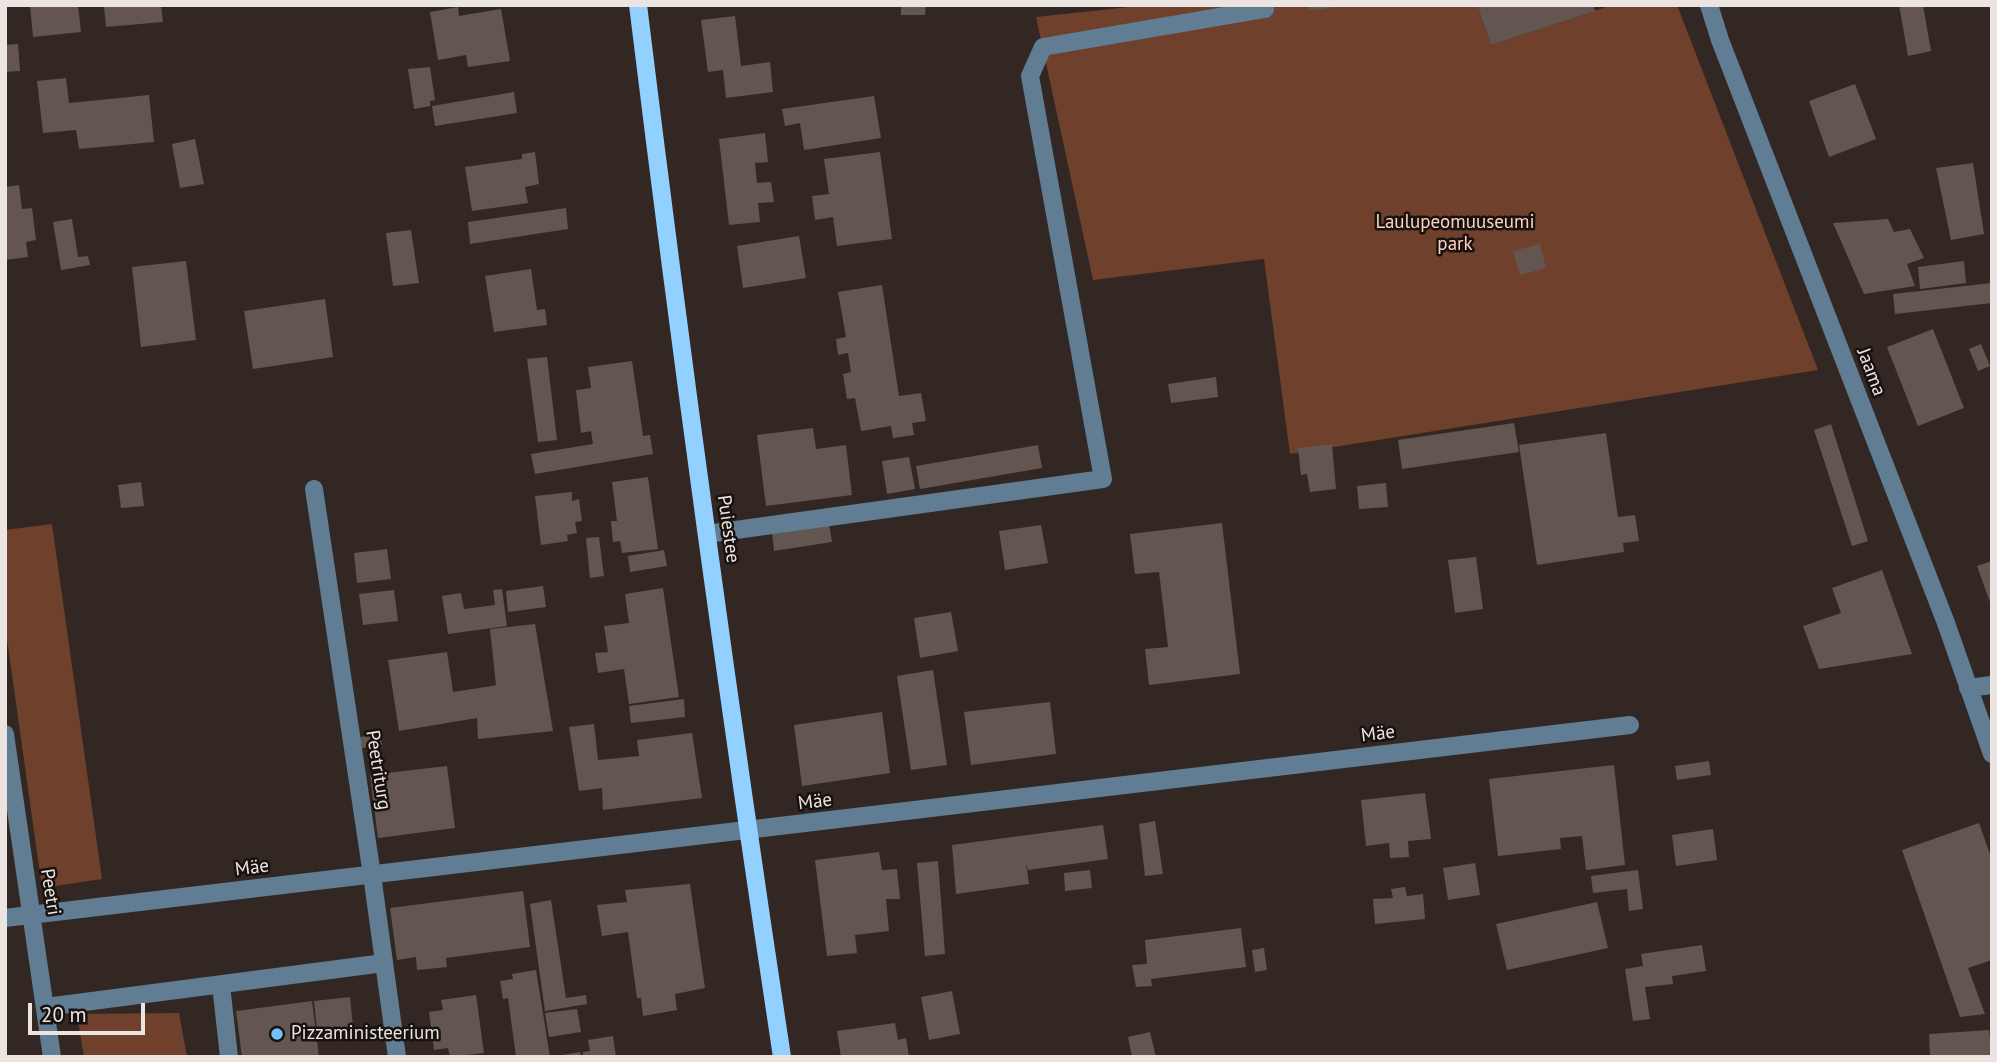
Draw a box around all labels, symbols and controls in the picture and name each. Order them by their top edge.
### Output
park label: Laulupeomuuseumi park [1375,212,1535,256]
street label: Jaama [1852,345,1890,399]
street label: Puiestee [712,494,744,564]
street label: Mäe [1360,721,1396,747]
street label: Peetriturg [360,729,396,811]
street label: Mäe [797,789,833,815]
street label: Mäe [234,855,270,881]
street label: Peetri [35,867,65,917]
scale bar [32,988,149,1032]
text: 20 m [41,1001,87,1028]
place label: Pizzaministeerium [291,1023,440,1045]
marker: Pizzaministeerium [269,1026,285,1042]

